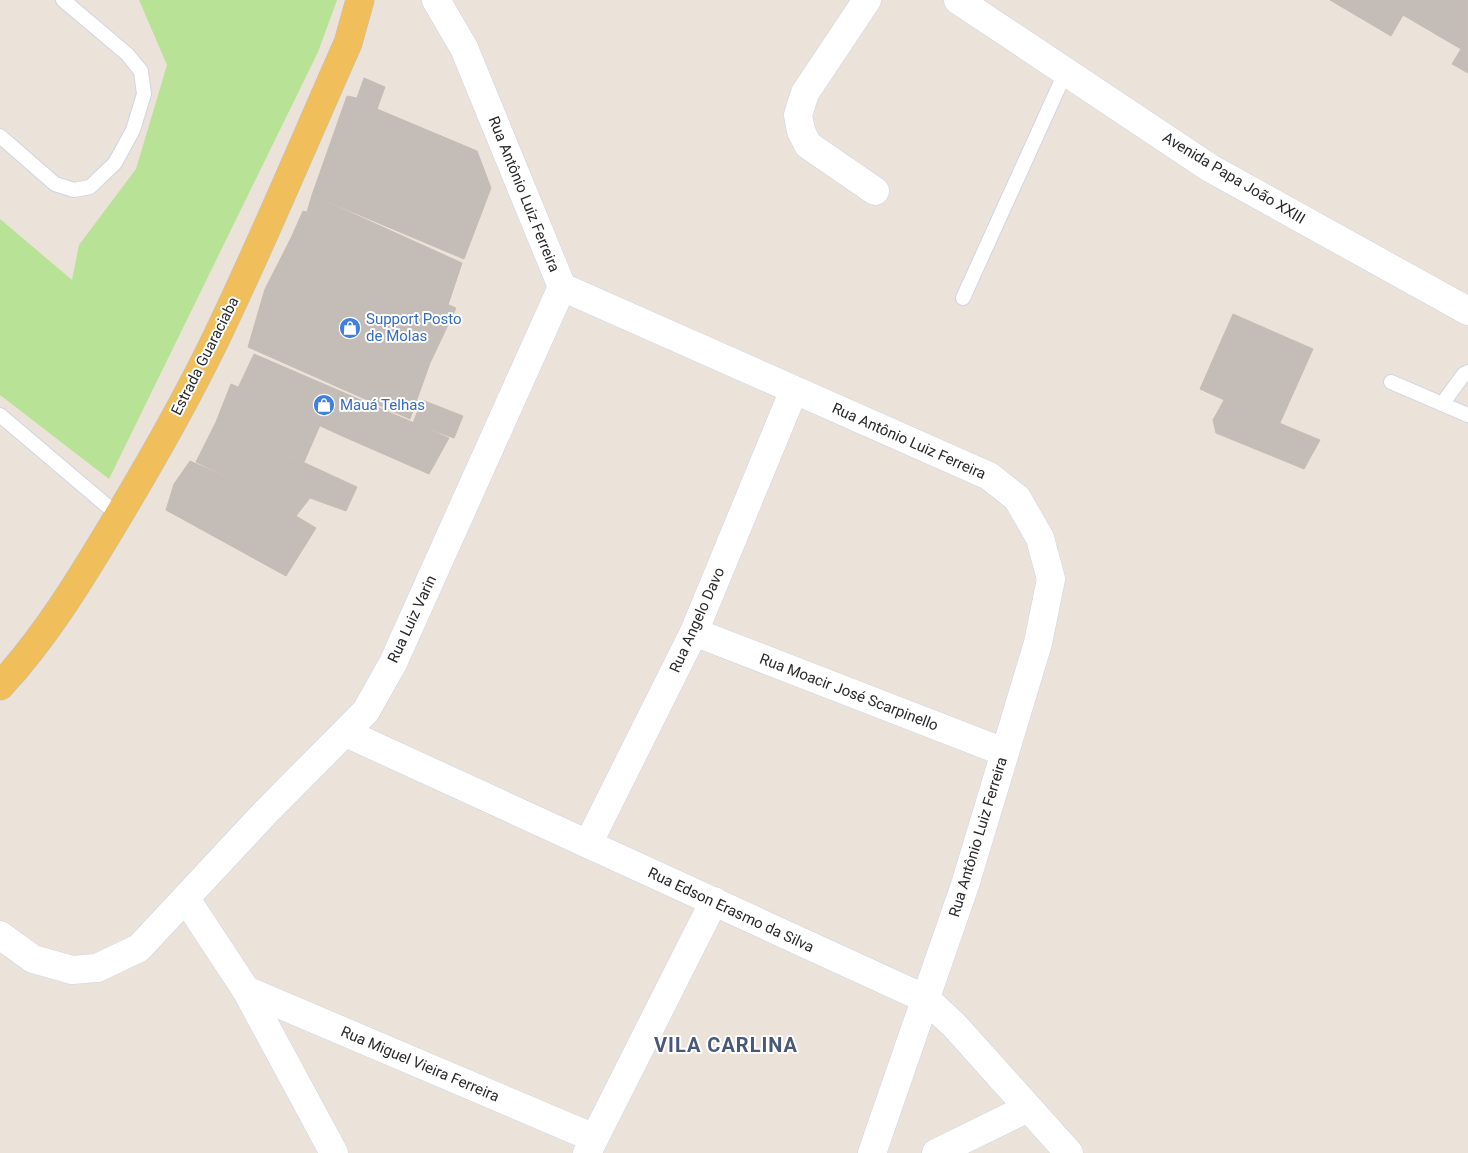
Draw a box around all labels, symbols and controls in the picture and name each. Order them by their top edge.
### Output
street label: Rua Antônio Luiz Ferreira [484,113,564,275]
street label: Avenida Papa João XXIII [1160,128,1308,228]
street label: Estrada Guaraciaba [167,294,243,418]
place label: Support Posto de Molas [366,310,462,345]
shop icon: Support Posto de Molas [338,316,362,340]
shop icon: Mauá Telhas [312,393,336,417]
place label: Mauá Telhas [340,396,425,414]
street label: Rua Antônio Luiz Ferreira [829,399,989,483]
street label: Rua Angelo Davo [666,565,728,675]
street label: Rua Luiz Varin [384,572,440,666]
street label: Rua Moacir José Scarpinello [757,650,941,734]
street label: Rua Antônio Luiz Ferreira [945,755,1011,919]
street label: Rua Edson Erasmo da Silva [645,864,817,956]
street label: Rua Miguel Vieira Ferreira [338,1022,502,1106]
district label: VILA CARLINA [654,1033,798,1057]

